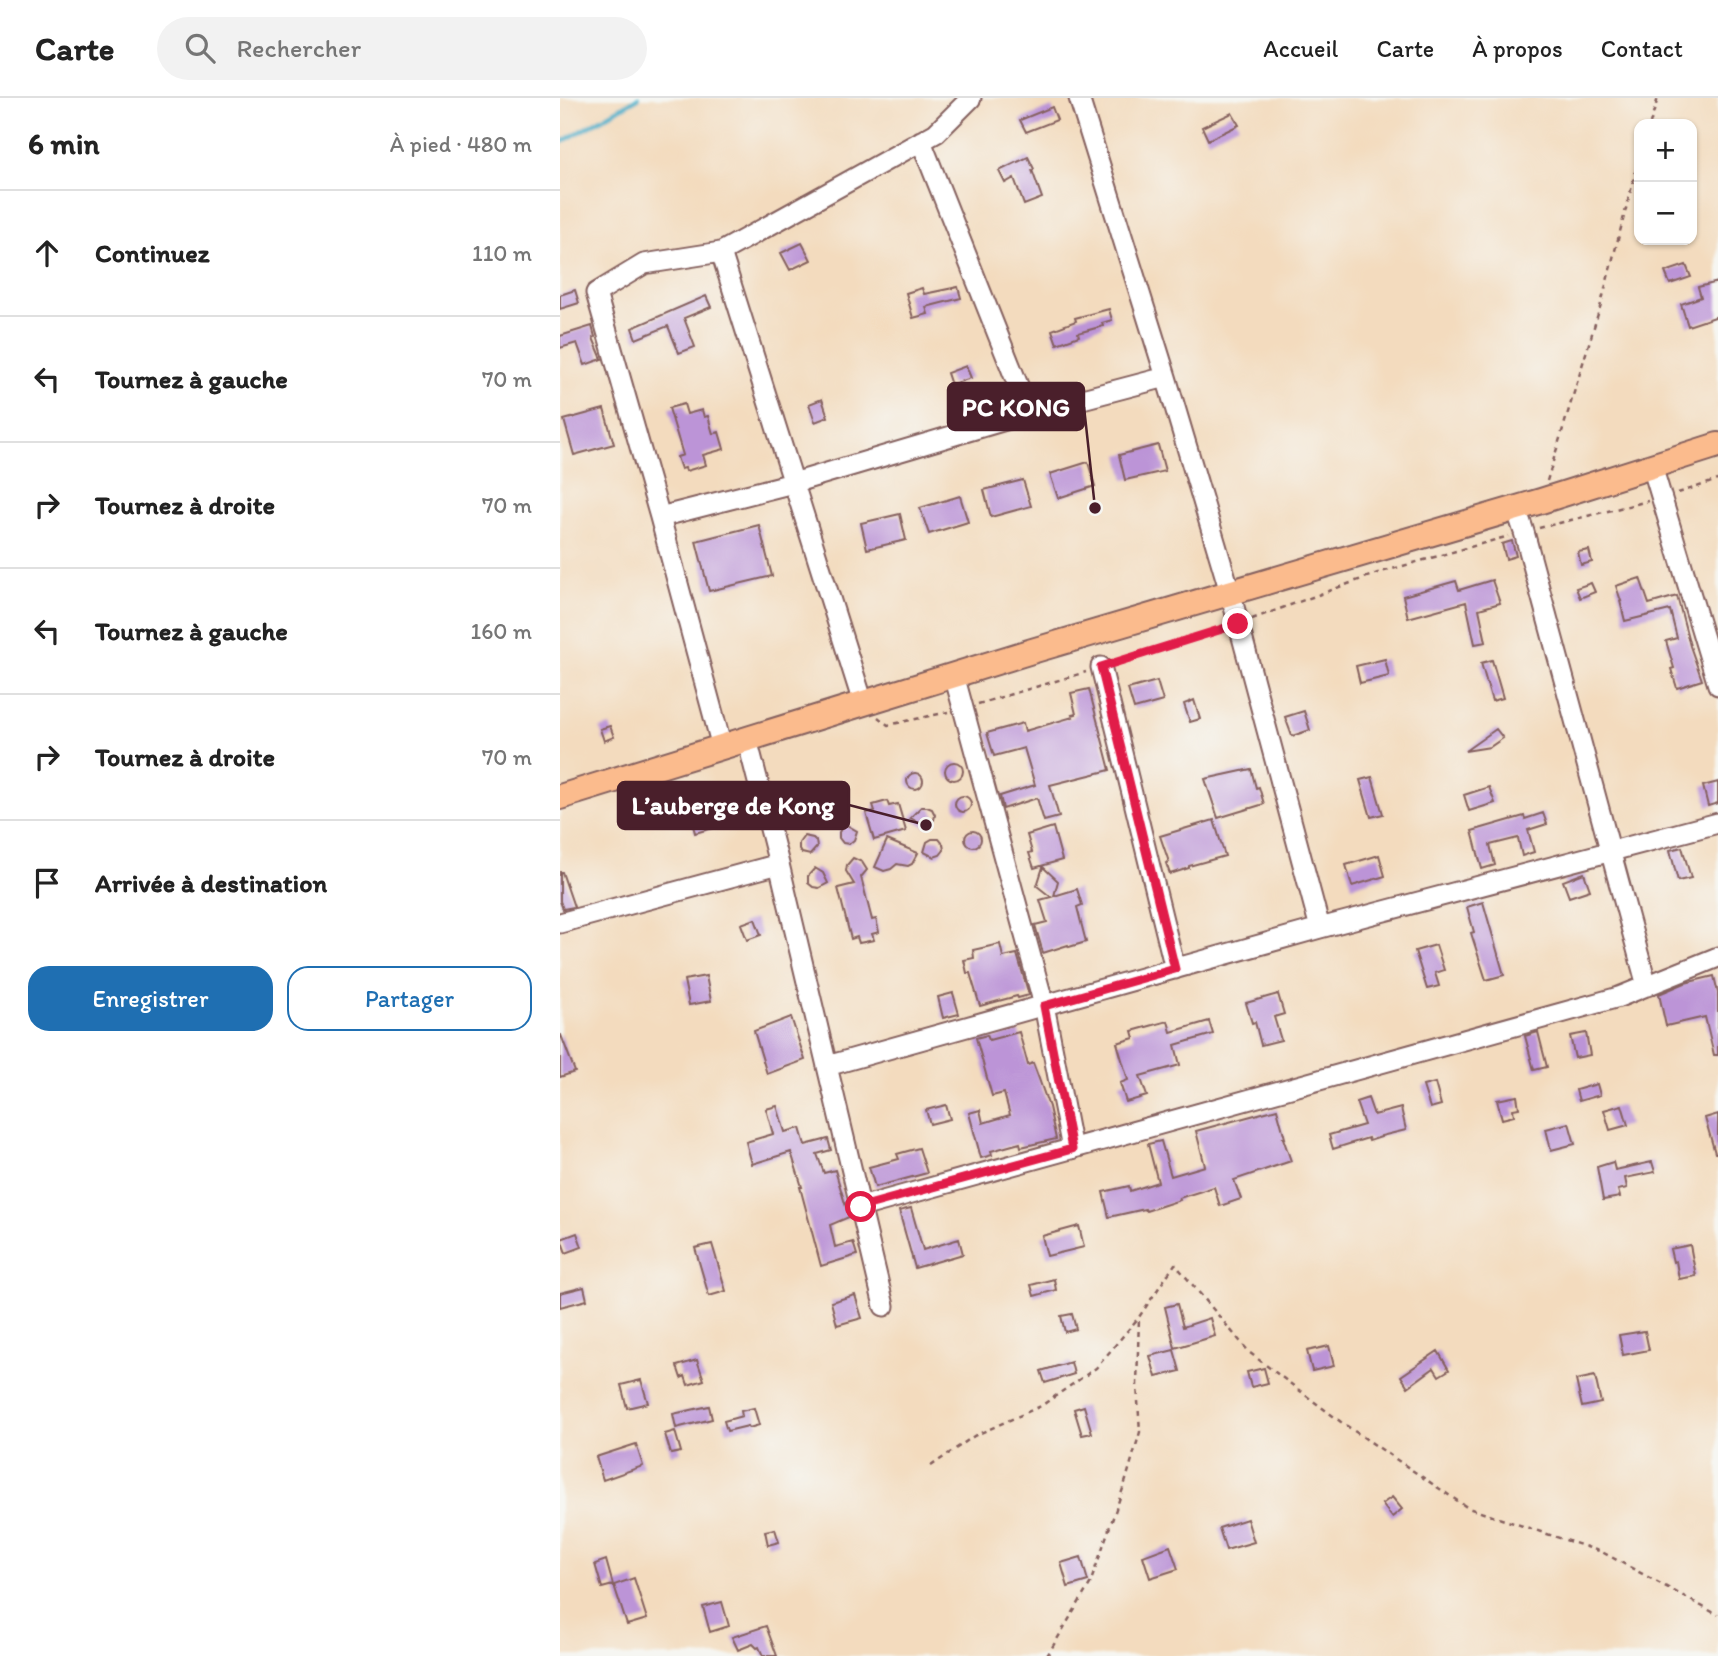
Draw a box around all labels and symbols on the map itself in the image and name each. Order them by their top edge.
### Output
callout: PC KONG [948,383,1084,430]
text: PC KONG [962,391,1070,423]
route end [1222,608,1253,639]
callout: L’auberge de Kong [618,782,849,829]
text: L’auberge de Kong [632,789,835,821]
route start [845,1191,876,1222]

